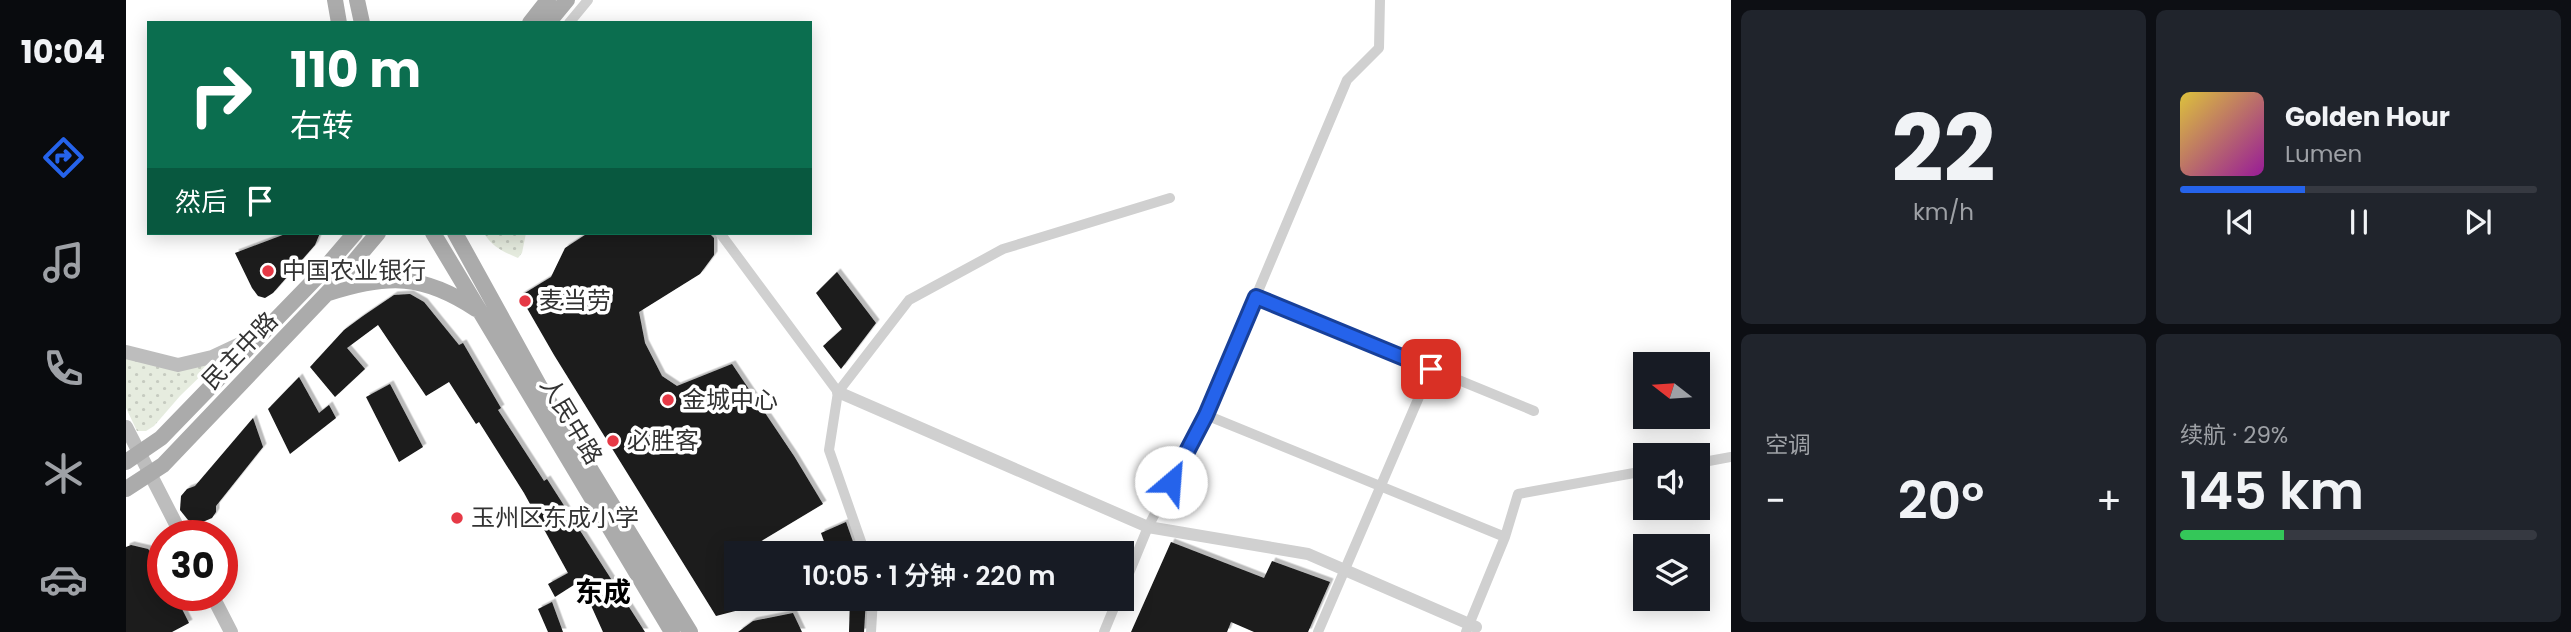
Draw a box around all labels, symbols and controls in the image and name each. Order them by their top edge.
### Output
text: 10:04 [21,29,105,74]
text: 110 m [290,36,421,104]
icon: right [175,49,266,140]
text: 22 [1892,85,1995,213]
text: Golden Hour [2285,99,2450,135]
text: 右转 [290,103,354,148]
icon: directions [39,133,88,182]
text: Lumen [2285,138,2362,170]
icon: arrive [241,182,279,220]
text: 然后 [175,184,227,220]
text: km/h [1913,196,1974,228]
icon: previous [2221,203,2259,241]
icon: pause [2340,203,2378,241]
icon: next [2459,203,2497,241]
icon: music [39,238,88,287]
place label: 中国农业银行 [282,254,426,287]
marker: 中国农业银行 [260,263,276,279]
place label: 麦当劳 [539,284,611,317]
marker: 麦当劳 [517,293,533,309]
street label: 民主中路 [194,305,285,397]
pin [1401,339,1461,399]
icon: phone [39,344,88,393]
icon: arrive [1412,350,1450,388]
north arrow [1633,352,1710,429]
map controls [1633,352,1710,611]
street label: 人民中路 [533,371,610,470]
place label: 金城中心 [682,383,778,416]
marker: 金城中心 [660,392,676,408]
text: 续航 · 29% [2180,419,2288,451]
place label: 必胜客 [627,424,699,457]
text: 空调 [1765,429,1811,461]
marker: 必胜客 [605,433,621,449]
button: sound [1633,443,1710,520]
position arrow [1134,445,1208,519]
icon: climate [39,449,88,498]
text: 145 km [2180,454,2364,527]
text: 20° [1898,464,1984,537]
text: − [1765,474,1786,527]
text: + [2096,474,2122,527]
place label: 玉州区东成小学 [471,501,639,534]
marker: 玉州区东成小学 [449,510,465,526]
speed limit sign: 30 [147,520,238,611]
button: layers [1633,534,1710,611]
icon: car [39,555,88,604]
text: 10:05 · 1 分钟 · 220 m [802,558,1056,594]
district label: 东成 [575,573,631,612]

